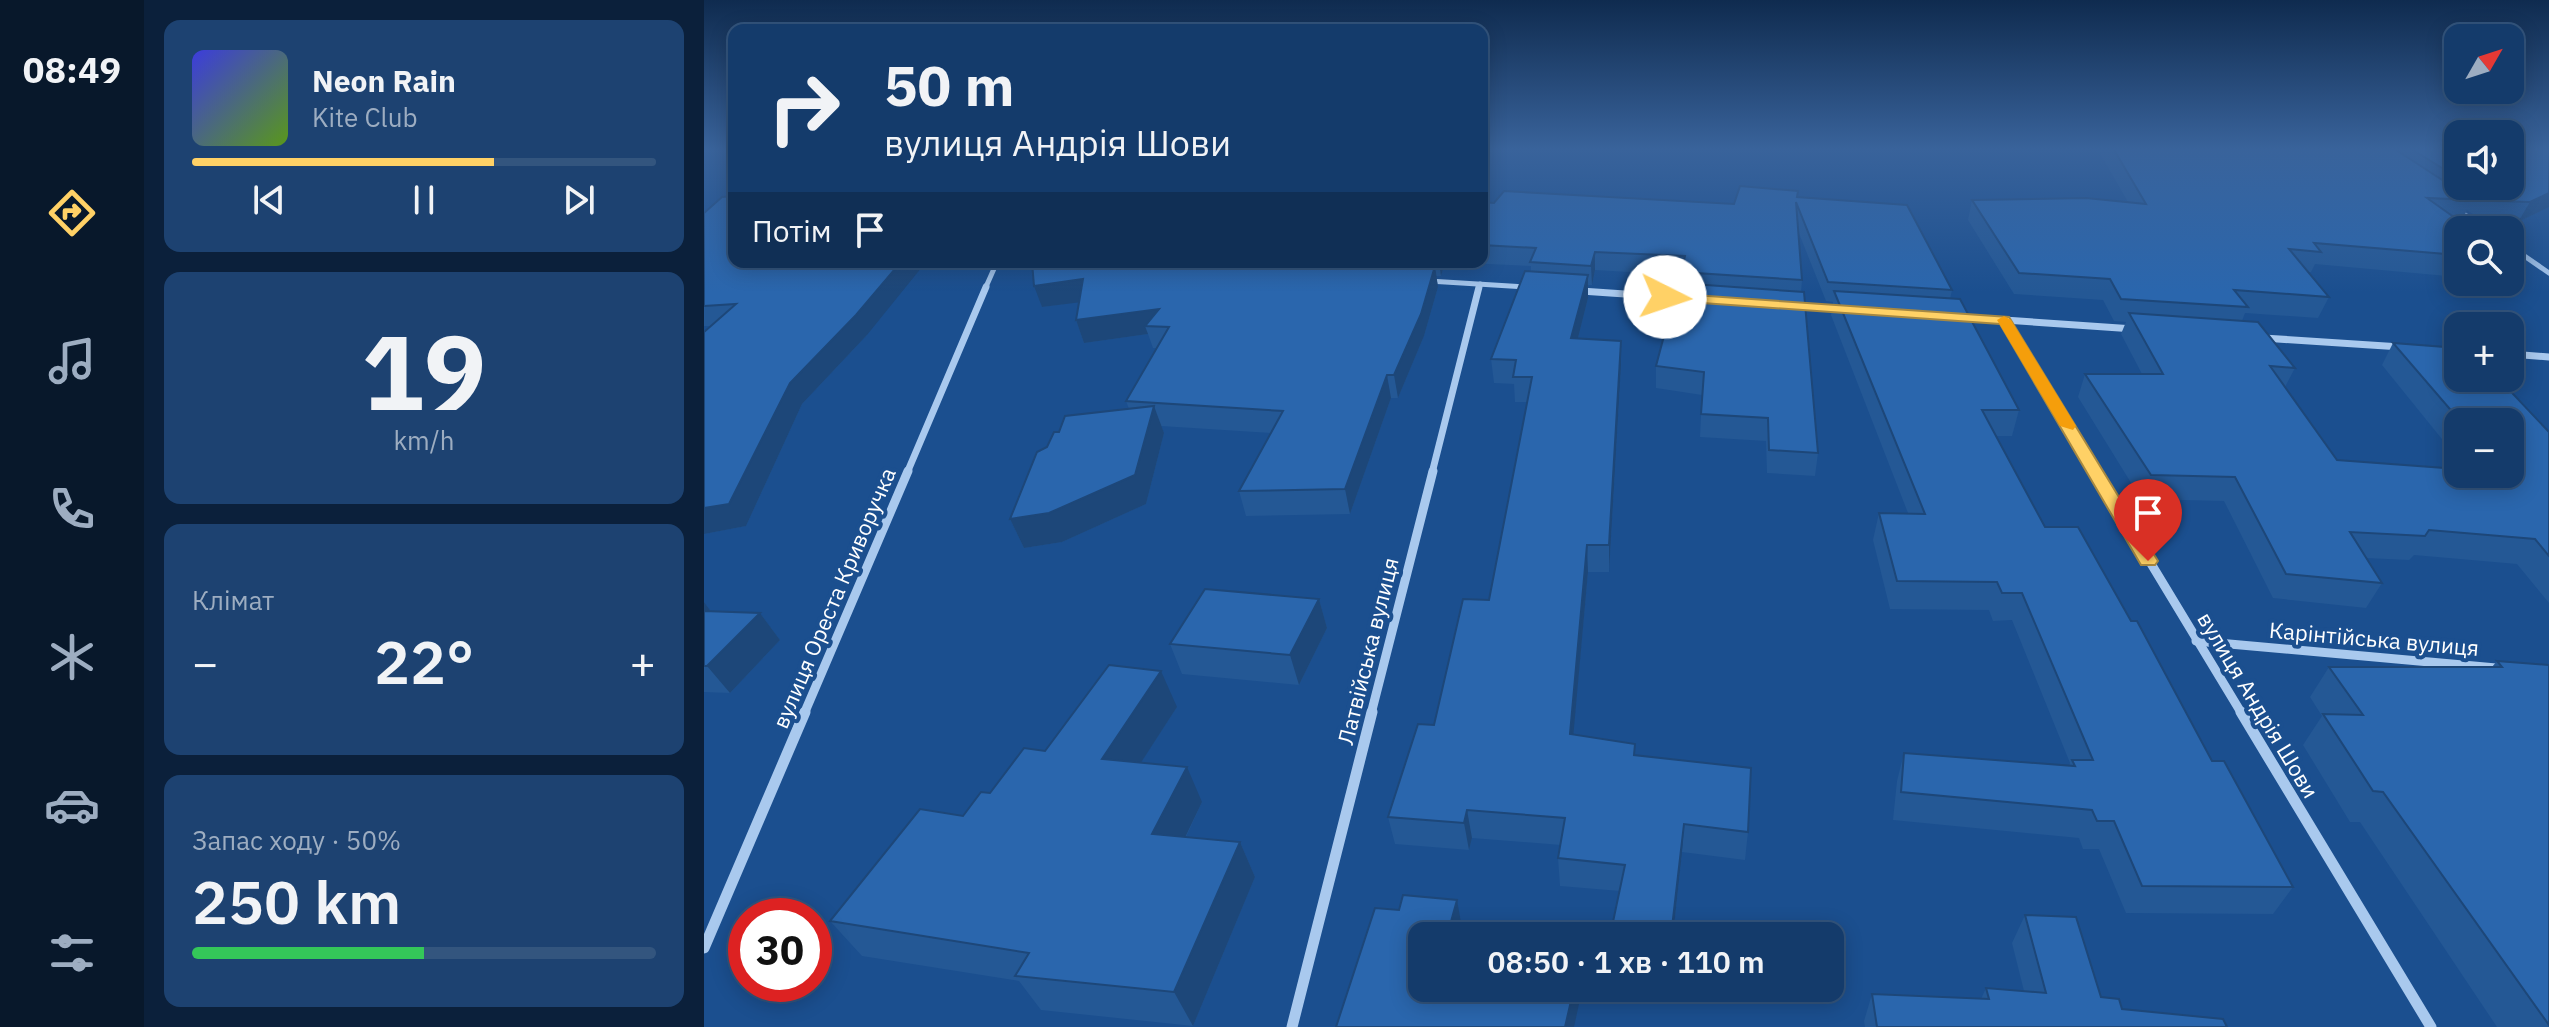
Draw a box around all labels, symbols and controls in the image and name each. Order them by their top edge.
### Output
north arrow [2444,24,2524,104]
map controls [2444,24,2524,488]
text: 08:49 [23,46,121,93]
text: 50 m [884,49,1014,121]
icon: right [752,56,856,160]
text: Neon Rain [312,61,456,100]
text: Kite Club [312,100,417,134]
text: вулиця Андрія Шови [884,119,1231,166]
button: sound [2444,120,2524,200]
icon: previous [247,178,291,222]
icon: pause [402,178,446,222]
icon: next [557,178,601,222]
icon: directions [44,185,100,241]
icon: arrive [848,208,892,252]
text: Потім [752,211,832,250]
button: search [2444,216,2524,296]
position arrow [1623,255,1707,339]
text: 19 [362,303,486,439]
button: + [2444,312,2524,392]
icon: music [44,333,100,389]
button: − [2444,408,2524,488]
text: km/h [393,423,455,457]
street label: вулиця Ореста Криворучка [765,463,902,733]
pin [2114,479,2182,561]
icon: phone [44,481,100,537]
icon: arrive [2126,491,2170,535]
street label: Латвійська вулиця [1330,554,1405,747]
text: Клімат [192,583,274,617]
street label: вулиця Андрія Шови [2191,606,2326,803]
street label: Карінтійська вулиця [2268,615,2480,662]
text: 22° [374,622,474,701]
icon: climate [44,629,100,685]
text: − [192,634,218,691]
text: + [630,634,656,691]
icon: car [44,777,100,833]
text: Запас ходу · 50% [192,823,401,857]
text: 250 km [192,862,401,941]
speed limit sign: 30 [728,898,832,1002]
icon: filters [44,925,100,981]
text: 08:50 · 1 хв · 110 m [1487,942,1765,981]

